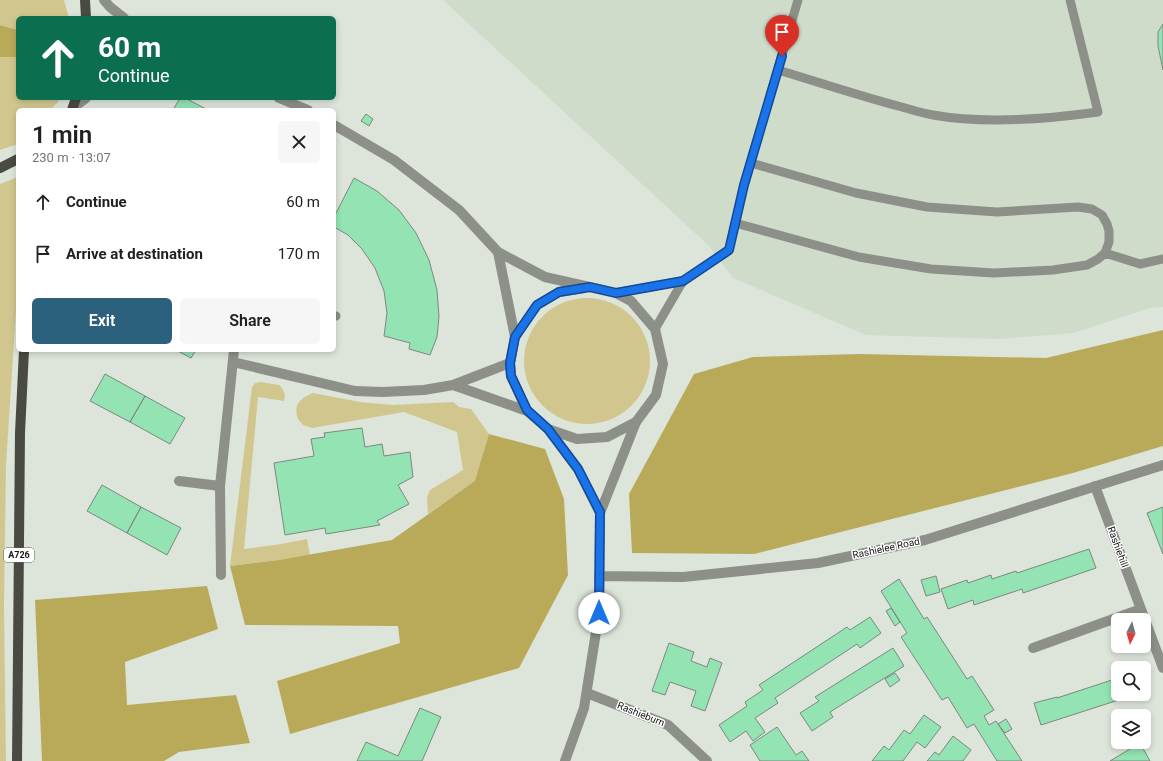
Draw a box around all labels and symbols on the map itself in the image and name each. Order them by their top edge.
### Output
pin [765,15,799,56]
street label: Rashiehill [1106,525,1130,569]
street label: Rashielee Road [851,536,921,560]
road number: A726 [4,548,34,562]
position arrow [578,592,620,634]
north arrow [1111,613,1151,653]
street label: Rashieburn [616,700,666,728]

